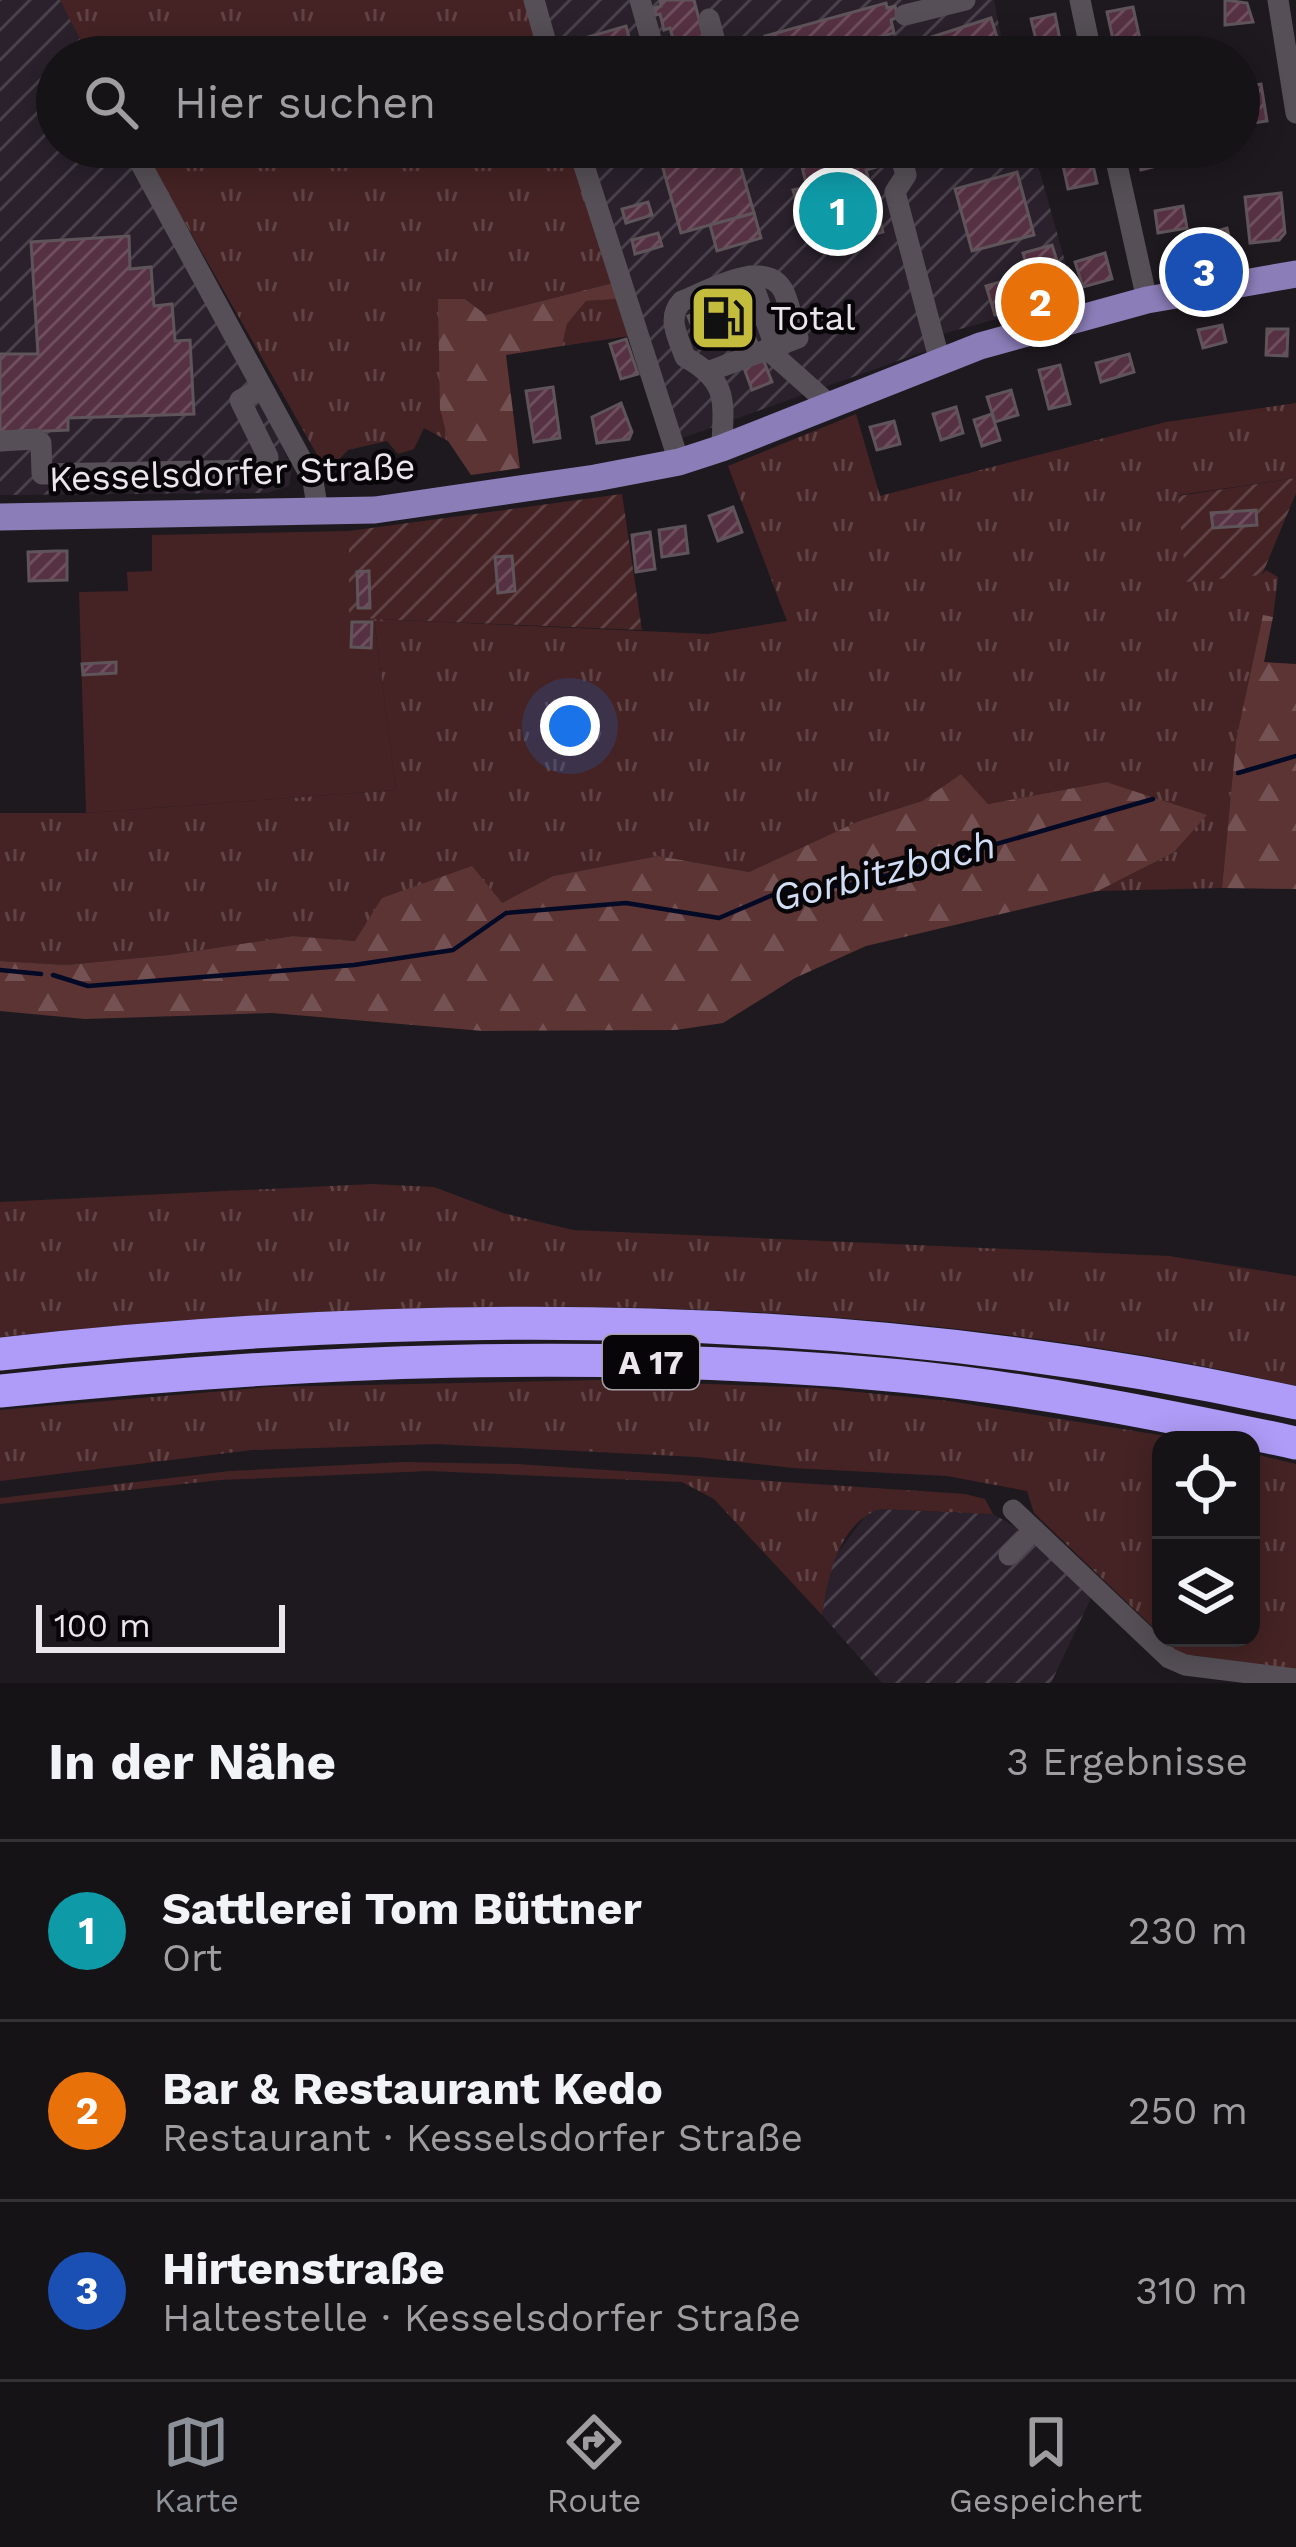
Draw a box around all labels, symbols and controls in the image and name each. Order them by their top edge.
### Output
search box [36,36,1260,168]
icon: search [78,69,144,135]
text: Hier suchen [174,76,436,129]
pin: 1 [799,166,877,256]
pin: 3 [1165,227,1243,317]
pin: 2 [1001,257,1079,347]
fuel station icon: Total [688,283,758,353]
place label: Total [770,297,856,339]
street label: Kesselsdorfer Straße [48,446,416,500]
your location [540,696,600,756]
water label: Gorbitzbach [768,822,1000,920]
road number: A 17 [603,1335,699,1389]
map controls [1152,1431,1260,1647]
button: locate [1152,1431,1260,1539]
button: layers [1152,1539,1260,1647]
scale bar [36,1599,285,1652]
text: 100 m [54,1606,151,1645]
text: In der Nähe [48,1732,336,1791]
text: 3 Ergebnisse [1006,1739,1248,1784]
text: Sattlerei Tom Büttner [162,1882,642,1935]
text: 1 [79,1908,95,1953]
text: 230 m [1128,1908,1248,1953]
text: Ort [162,1935,222,1980]
text: Bar & Restaurant Kedo [162,2062,663,2115]
text: 2 [75,2088,99,2133]
text: 250 m [1128,2088,1248,2133]
text: Restaurant · Kesselsdorfer Straße [162,2115,803,2160]
text: Hirtenstraße [162,2242,445,2295]
text: 3 [75,2268,99,2313]
text: 310 m [1135,2268,1248,2313]
text: Haltestelle · Kesselsdorfer Straße [162,2295,801,2340]
tab: Karte [154,2409,239,2520]
tab: Route [547,2409,641,2520]
tab: Gespeichert [949,2409,1142,2520]

